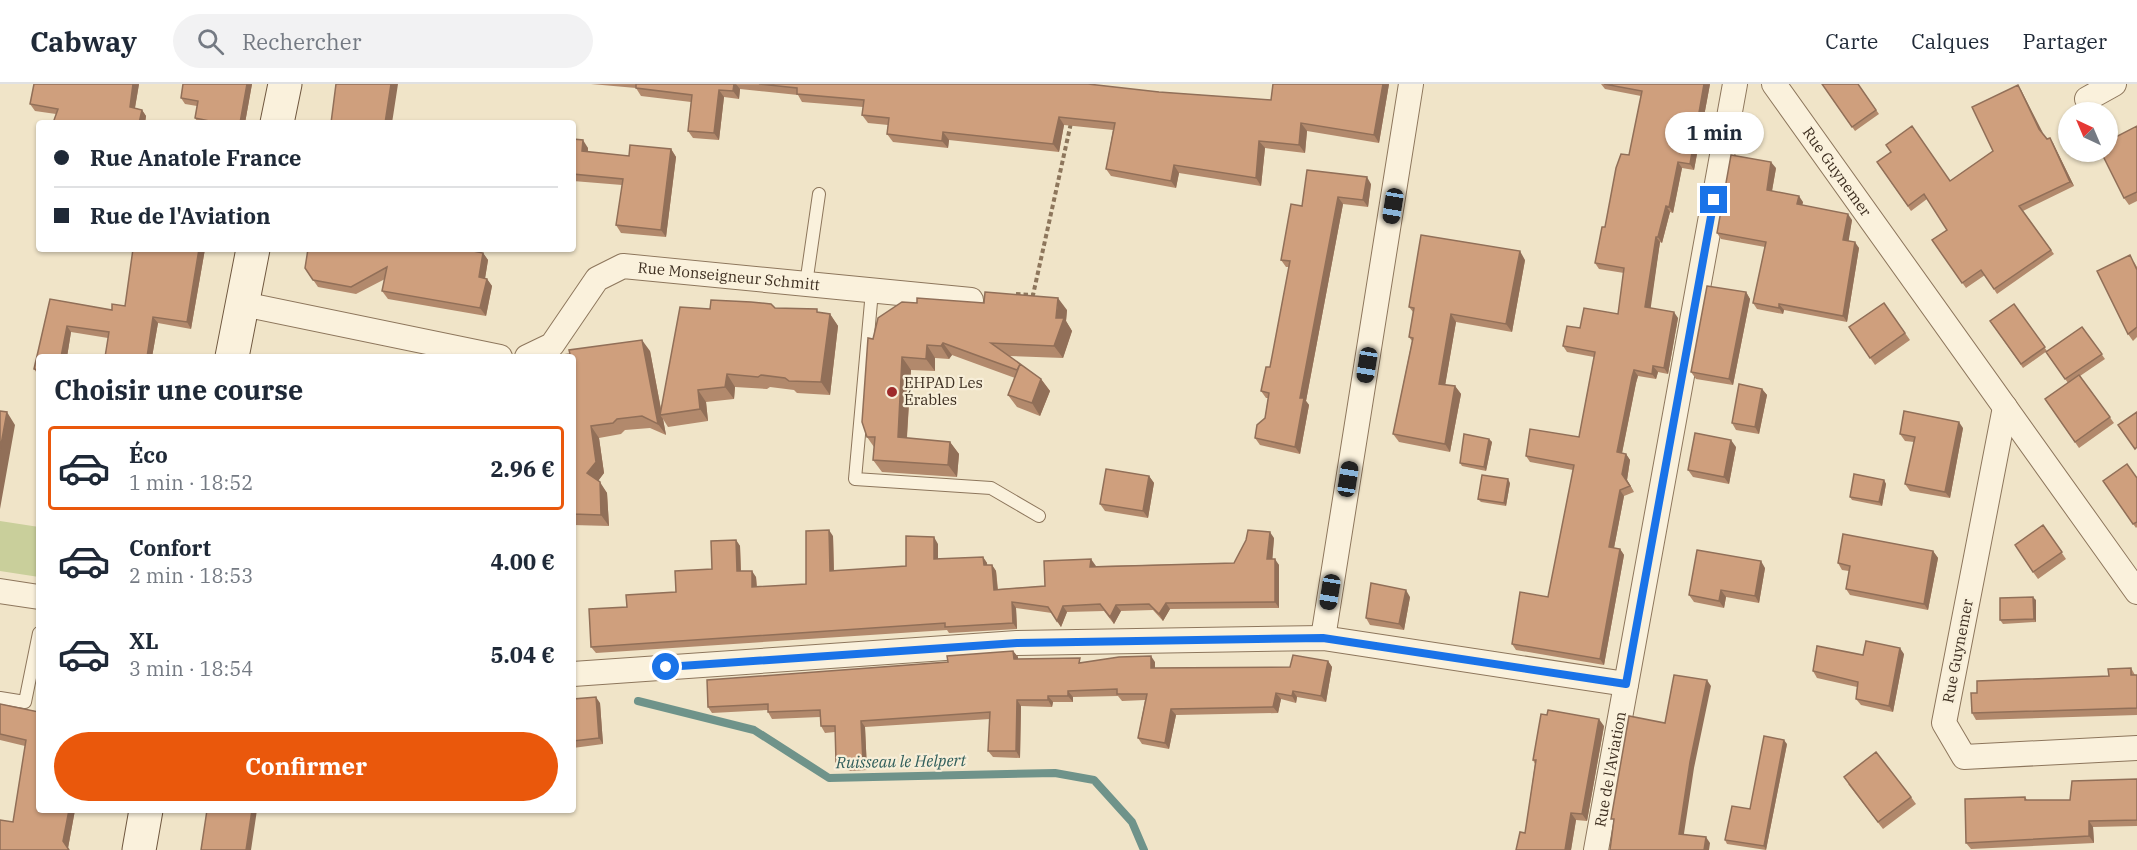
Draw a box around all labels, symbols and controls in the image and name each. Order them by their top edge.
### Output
search box [173,14,593,68]
text: Cabway [30,23,137,60]
icon: search [194,25,227,58]
text: Rechercher [242,27,361,56]
text: Carte [1825,27,1878,55]
text: Calques [1911,27,1990,55]
text: Partager [2023,27,2107,55]
north arrow [2058,102,2118,162]
map controls [2058,102,2118,162]
callout: 1 min [1664,113,1764,155]
text: 1 min [1687,119,1743,146]
street label: Rue Guynemer [1799,123,1876,220]
text: Rue Anatole France [90,143,302,172]
route end [1700,186,1727,213]
car [1381,187,1405,225]
text: Rue de l'Aviation [90,201,271,230]
street label: Rue Monseigneur Schmitt [637,257,821,294]
car [1355,346,1379,384]
text: Choisir une course [54,372,303,407]
place label: EHPAD Les Érables [904,373,983,409]
marker: EHPAD Les Érables [885,385,899,399]
text: Éco [129,440,168,469]
icon: car [57,441,111,495]
text: 2.96 € [490,454,555,483]
car [1336,460,1360,498]
text: 1 min · 18:52 [129,469,253,496]
text: Confort [129,533,211,562]
icon: car [57,534,111,588]
text: 4.00 € [490,547,555,576]
text: 2 min · 18:53 [129,562,253,589]
car [1318,573,1342,611]
street label: Rue Guynemer [1938,597,1977,705]
text: XL [129,626,159,655]
icon: car [57,627,111,681]
text: 5.04 € [490,640,555,669]
route start [652,653,679,680]
text: 3 min · 18:54 [129,655,253,682]
street label: Rue de l'Aviation [1590,710,1630,829]
button: Confirmer [54,732,558,801]
water label: Ruisseau le Helpert [835,750,968,772]

